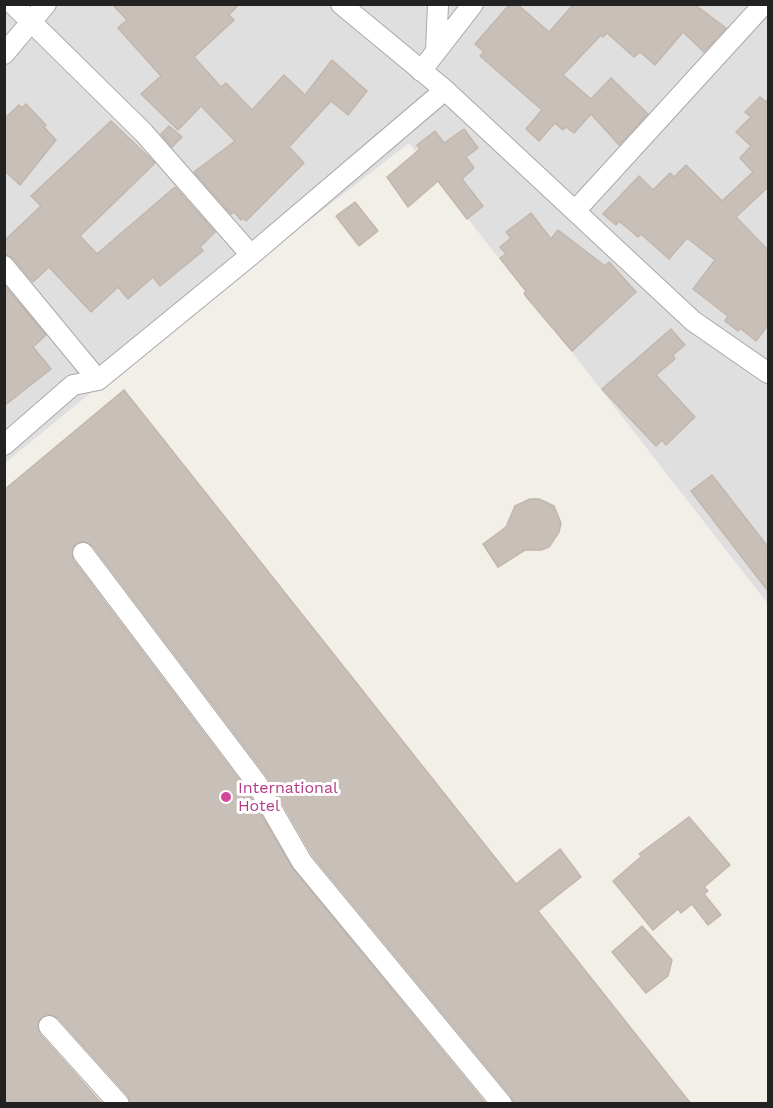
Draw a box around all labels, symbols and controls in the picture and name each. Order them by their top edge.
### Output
place label: International Hotel [238,778,338,816]
marker: International Hotel [219,790,233,804]

